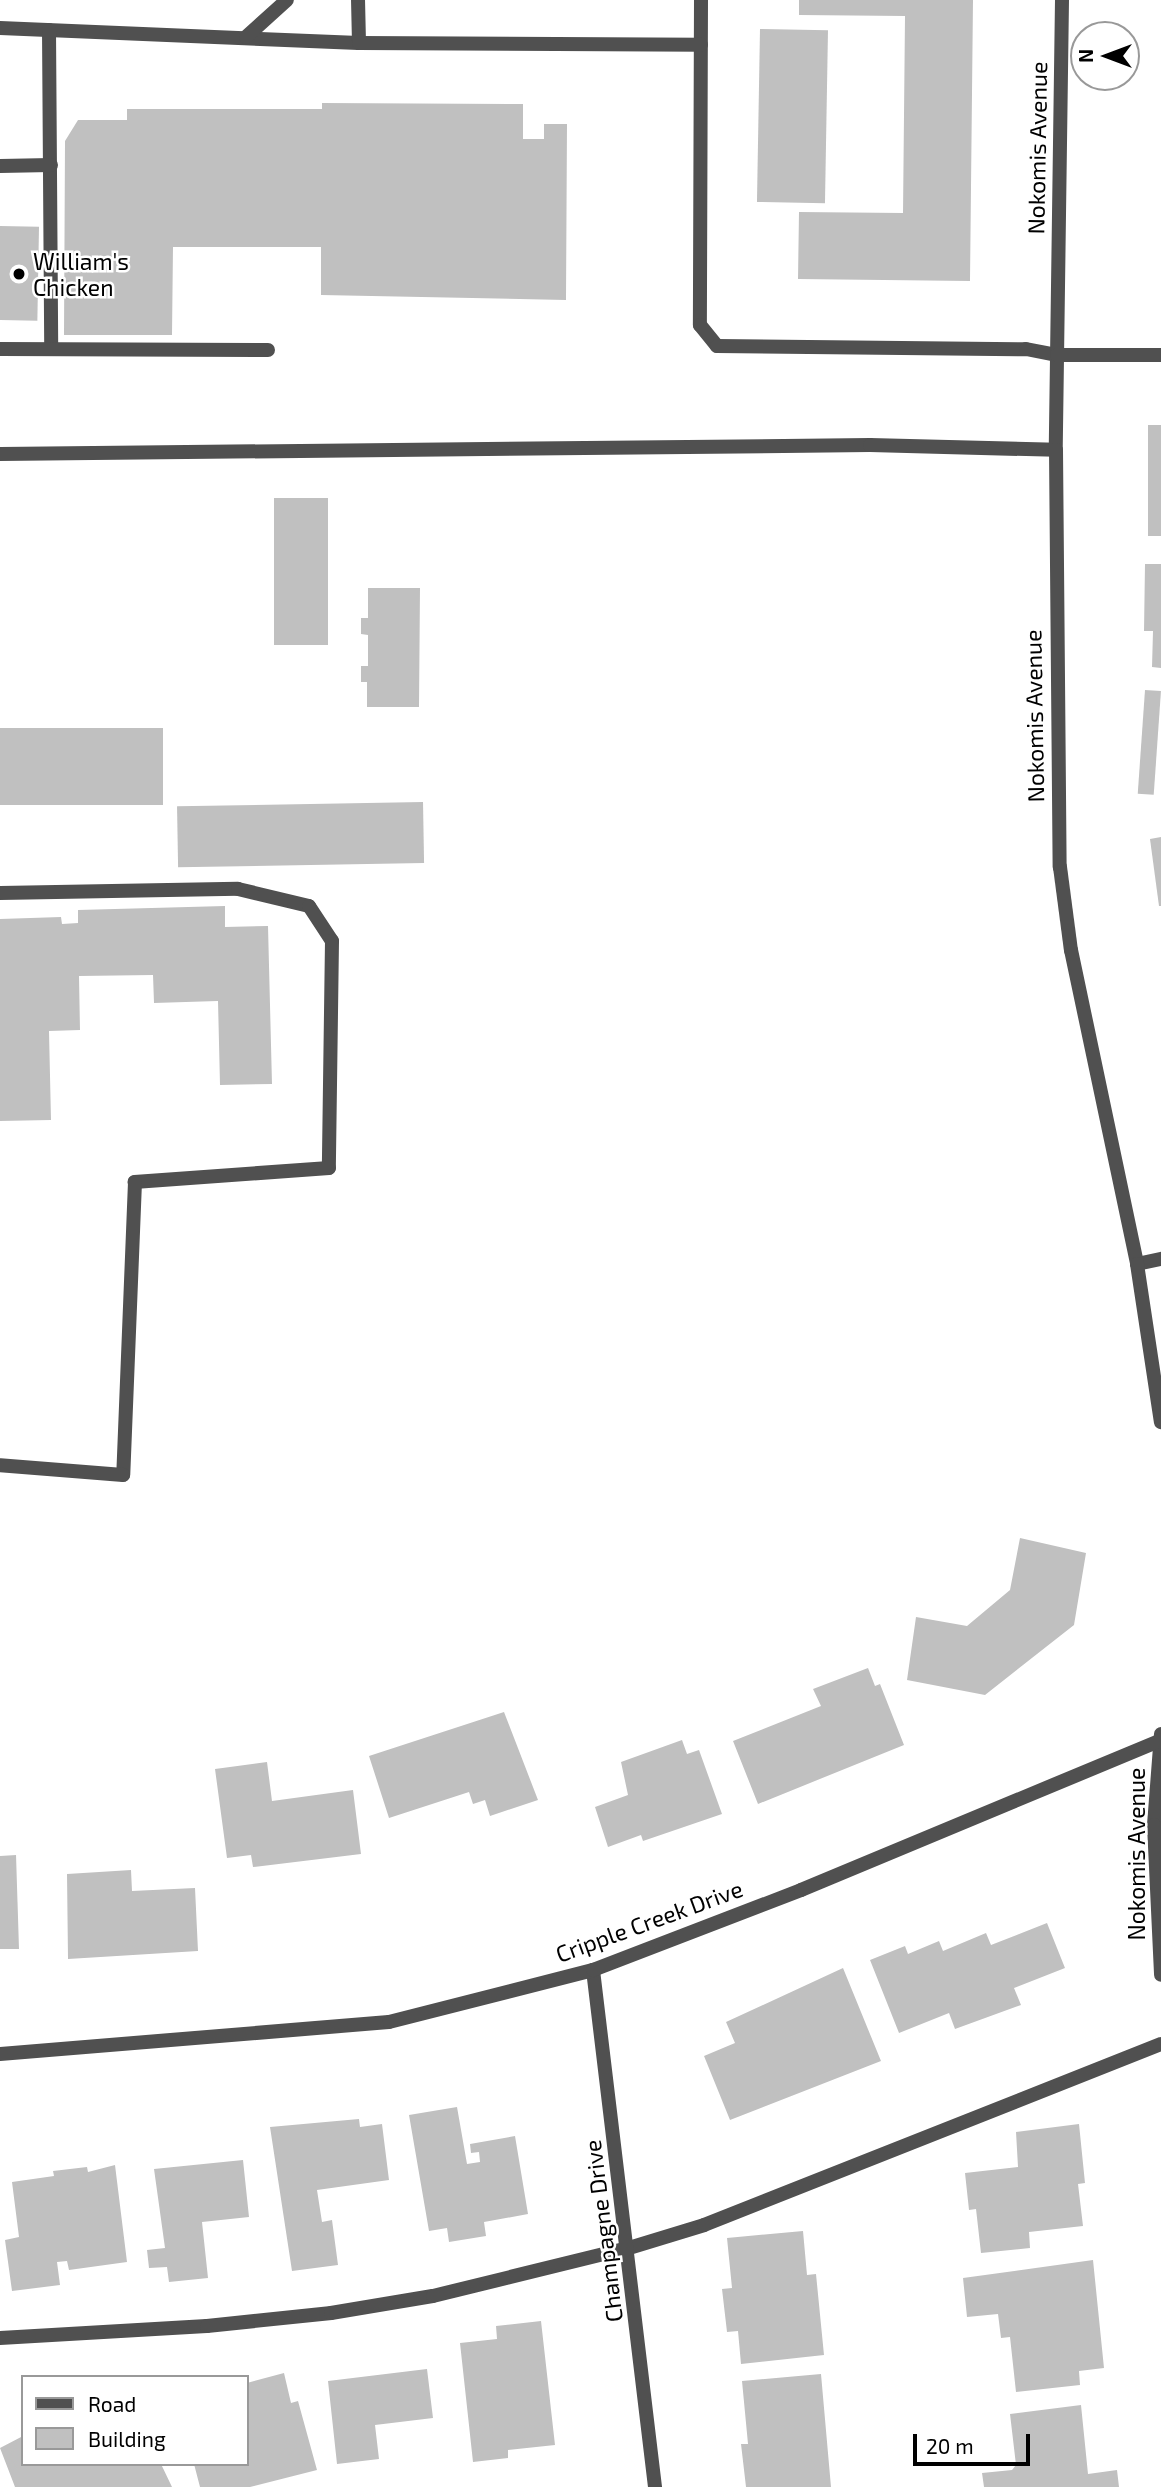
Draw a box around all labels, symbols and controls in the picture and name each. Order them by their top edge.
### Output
north arrow [1070,21,1140,91]
text: N [1074,49,1097,63]
street label: Nokomis Avenue [1022,61,1052,235]
place label: William's Chicken [33,247,129,301]
marker: William's Chicken [11,266,27,282]
street label: Nokomis Avenue [1019,629,1049,803]
street label: Nokomis Avenue [1122,1767,1150,1941]
street label: Cripple Creek Drive [552,1874,746,1968]
street label: Champagne Drive [578,2138,628,2324]
legend [21,2375,248,2466]
text: Road [88,2391,136,2416]
scale bar [916,2420,1033,2464]
text: Building [88,2426,166,2451]
text: 20 m [926,2433,974,2458]

